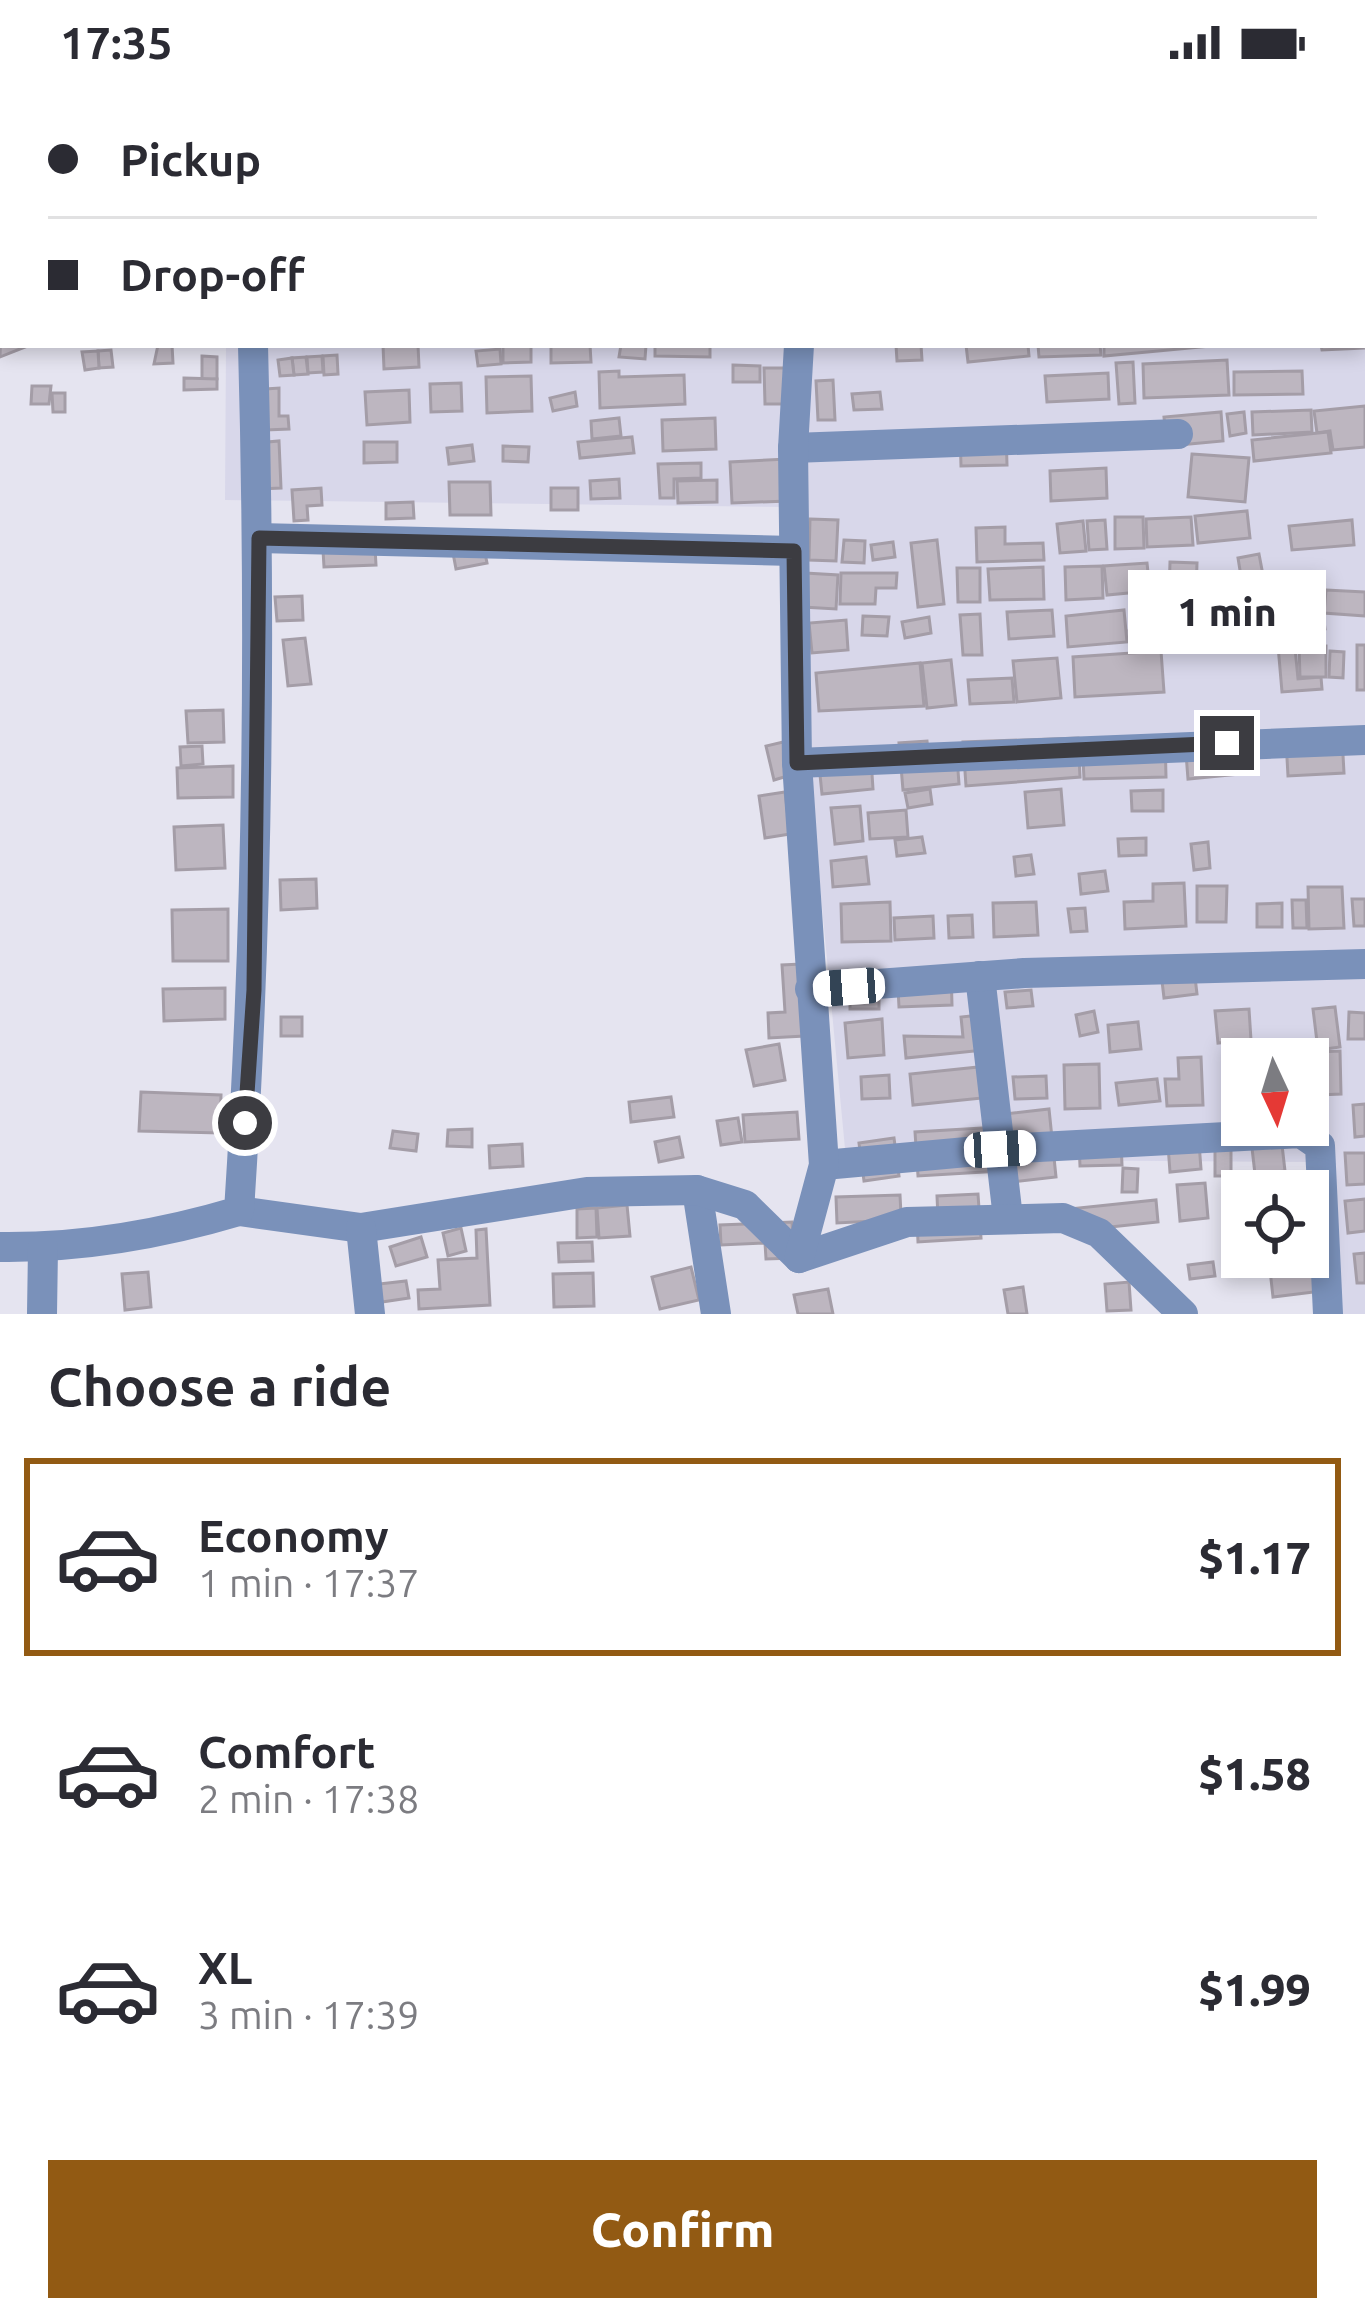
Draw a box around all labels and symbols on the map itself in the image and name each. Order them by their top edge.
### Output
callout: 1 min [1128,569,1326,653]
route end [1200,716,1254,770]
car [812,967,886,1007]
north arrow [1221,1038,1329,1146]
route start [218,1096,272,1150]
car [963,1129,1037,1169]

